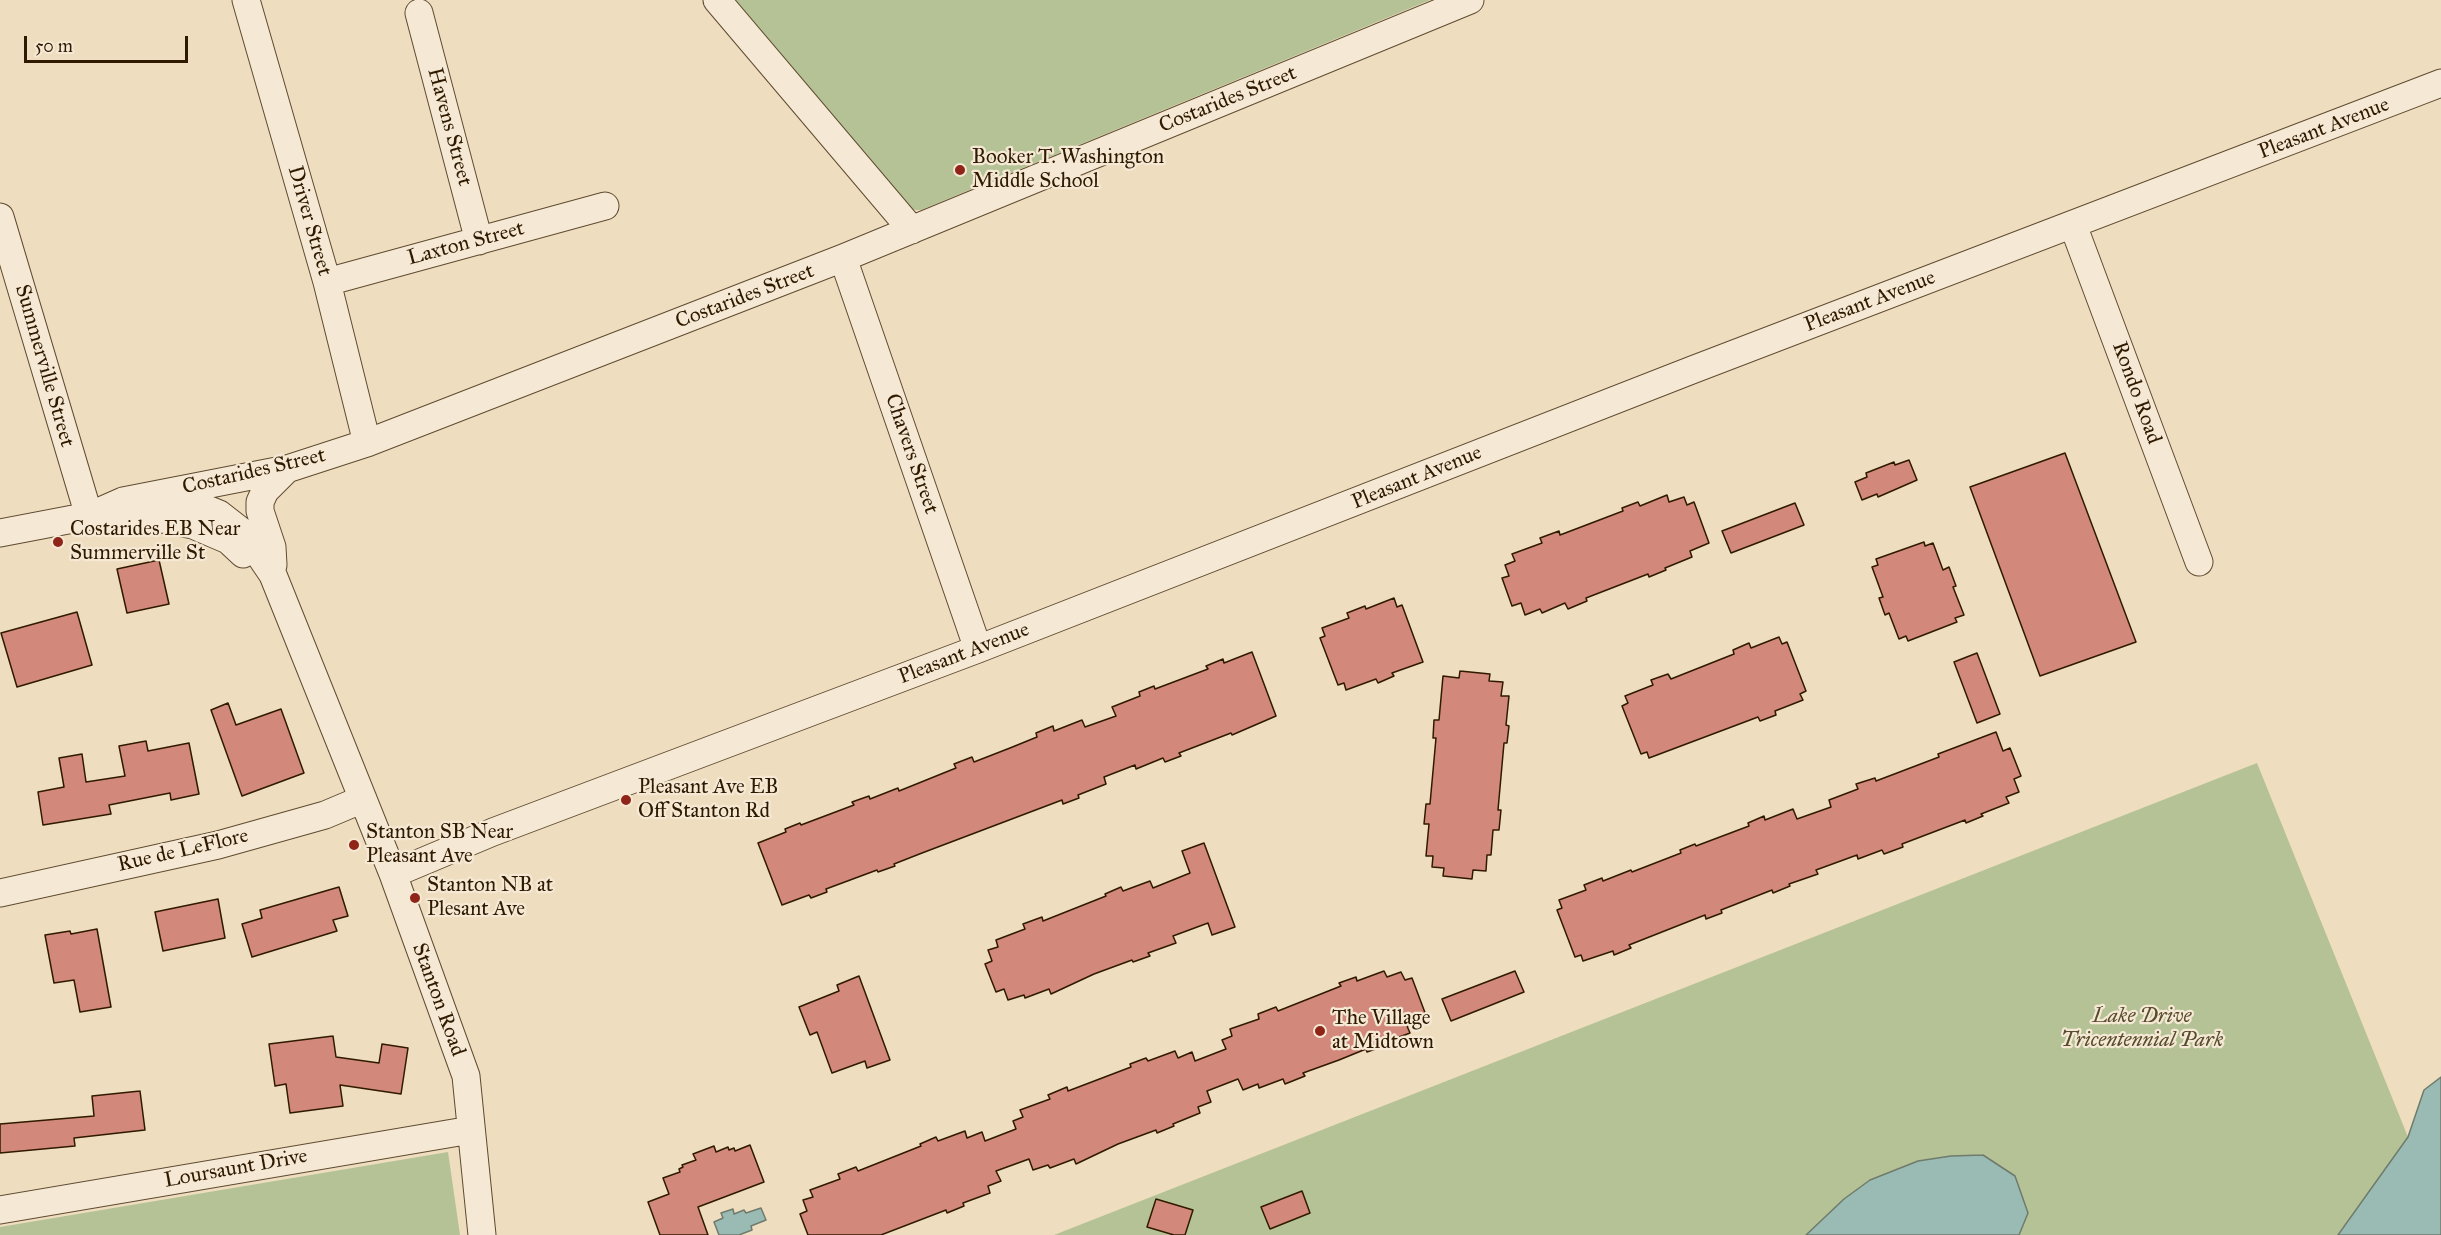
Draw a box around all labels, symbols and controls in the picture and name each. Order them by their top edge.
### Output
scale bar [27,24,190,62]
text: 50 m [35,35,73,57]
street label: Costarides Street [1155,61,1301,139]
street label: Havens Street [421,65,477,189]
street label: Pleasant Avenue [2255,93,2393,165]
place label: Booker T. Washington Middle School [972,145,1164,195]
street label: Driver Street [281,163,337,279]
marker: Booker T. Washington Middle School [953,163,967,177]
street label: Laxton Street [405,216,527,272]
street label: Costarides Street [672,259,818,335]
street label: Pleasant Avenue [1801,266,1939,338]
street label: Summerville Street [9,282,79,450]
street label: Rondo Road [2106,338,2166,448]
street label: Chavers Street [879,391,943,517]
street label: Pleasant Avenue [1348,440,1486,516]
street label: Costarides Street [180,443,328,501]
place label: Costarides EB Near Summerville St [70,517,240,567]
marker: Costarides EB Near Summerville St [51,535,65,549]
street label: Pleasant Avenue [895,618,1033,690]
place label: Pleasant Ave EB Off Stanton Rd [638,775,778,825]
marker: Pleasant Ave EB Off Stanton Rd [619,793,633,807]
place label: Stanton SB Near Pleasant Ave [366,820,513,870]
street label: Rue de LeFlore [115,824,251,878]
marker: Stanton SB Near Pleasant Ave [347,838,361,852]
place label: Stanton NB at Plesant Ave [427,873,553,923]
marker: Stanton NB at Plesant Ave [408,891,422,905]
street label: Stanton Road [406,940,470,1060]
park label: Lake Drive Tricentennial Park [2061,1004,2223,1054]
place label: The Village at Midtown [1332,1006,1434,1056]
marker: The Village at Midtown [1313,1024,1327,1038]
street label: Loursaunt Drive [163,1144,309,1194]

